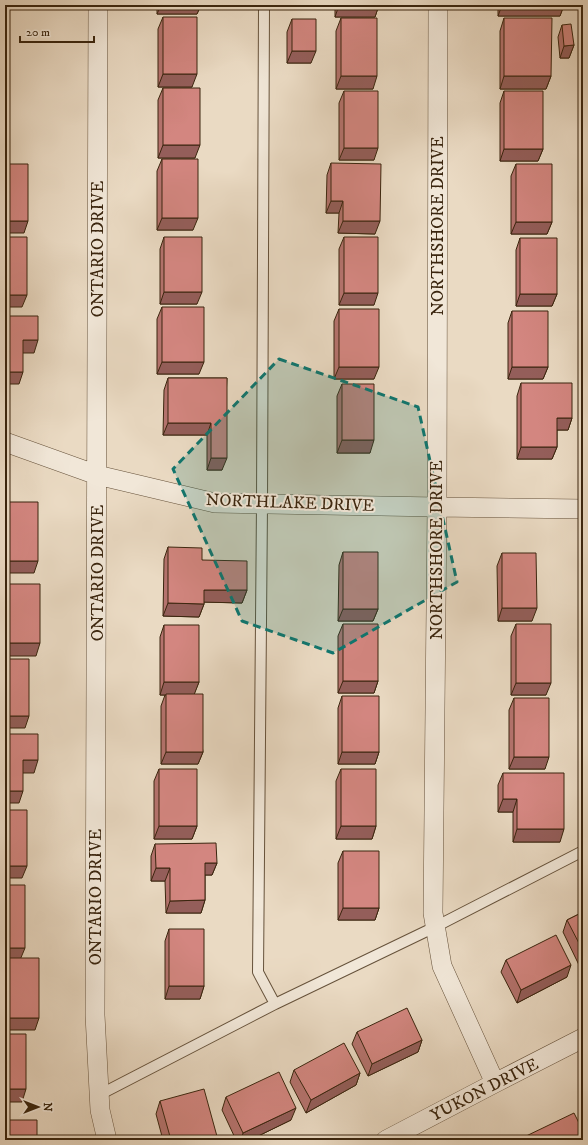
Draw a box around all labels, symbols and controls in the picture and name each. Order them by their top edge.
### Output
scale bar [20,18,94,44]
text: 20 m [26,25,50,40]
street label: NORTHSHORE DRIVE [427,136,449,316]
street label: ONTARIO DRIVE [87,181,109,317]
street label: NORTHSHORE DRIVE [426,460,448,640]
street label: NORTHLAKE DRIVE [205,489,375,517]
street label: ONTARIO DRIVE [87,505,109,641]
street label: ONTARIO DRIVE [85,829,107,965]
street label: YUKON DRIVE [427,1053,542,1127]
north arrow [18,1087,58,1127]
text: N [40,1102,54,1112]

